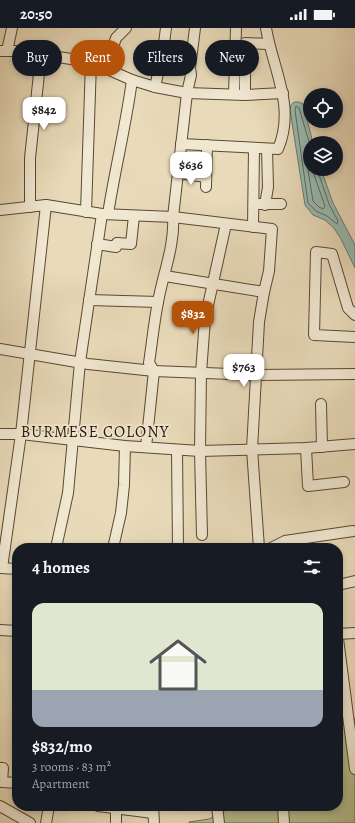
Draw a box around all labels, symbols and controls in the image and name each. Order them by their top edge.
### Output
text: 20:50 [20,4,52,24]
chip: Buy [12,40,62,76]
chip: Rent [70,40,125,76]
chip: Filters [133,40,197,76]
chip: New [205,40,259,76]
map controls [303,88,343,176]
button: locate [303,88,343,128]
pin: $842 [20,97,68,131]
text: $842 [32,101,56,118]
button: layers [303,136,343,176]
pin: $636 [167,152,215,186]
text: $636 [179,156,203,173]
pin: $832 [169,301,217,335]
text: $832 [181,305,205,322]
pin: $763 [220,354,268,388]
text: $763 [232,358,256,375]
district label: BURMESE COLONY [21,421,169,443]
text: 4 homes [32,556,90,579]
icon: filters [301,556,323,578]
icon: home [142,629,214,701]
text: $832/mo [32,735,92,758]
text: 3 rooms · 83 m² [32,758,111,775]
text: Apartment [32,775,90,792]

